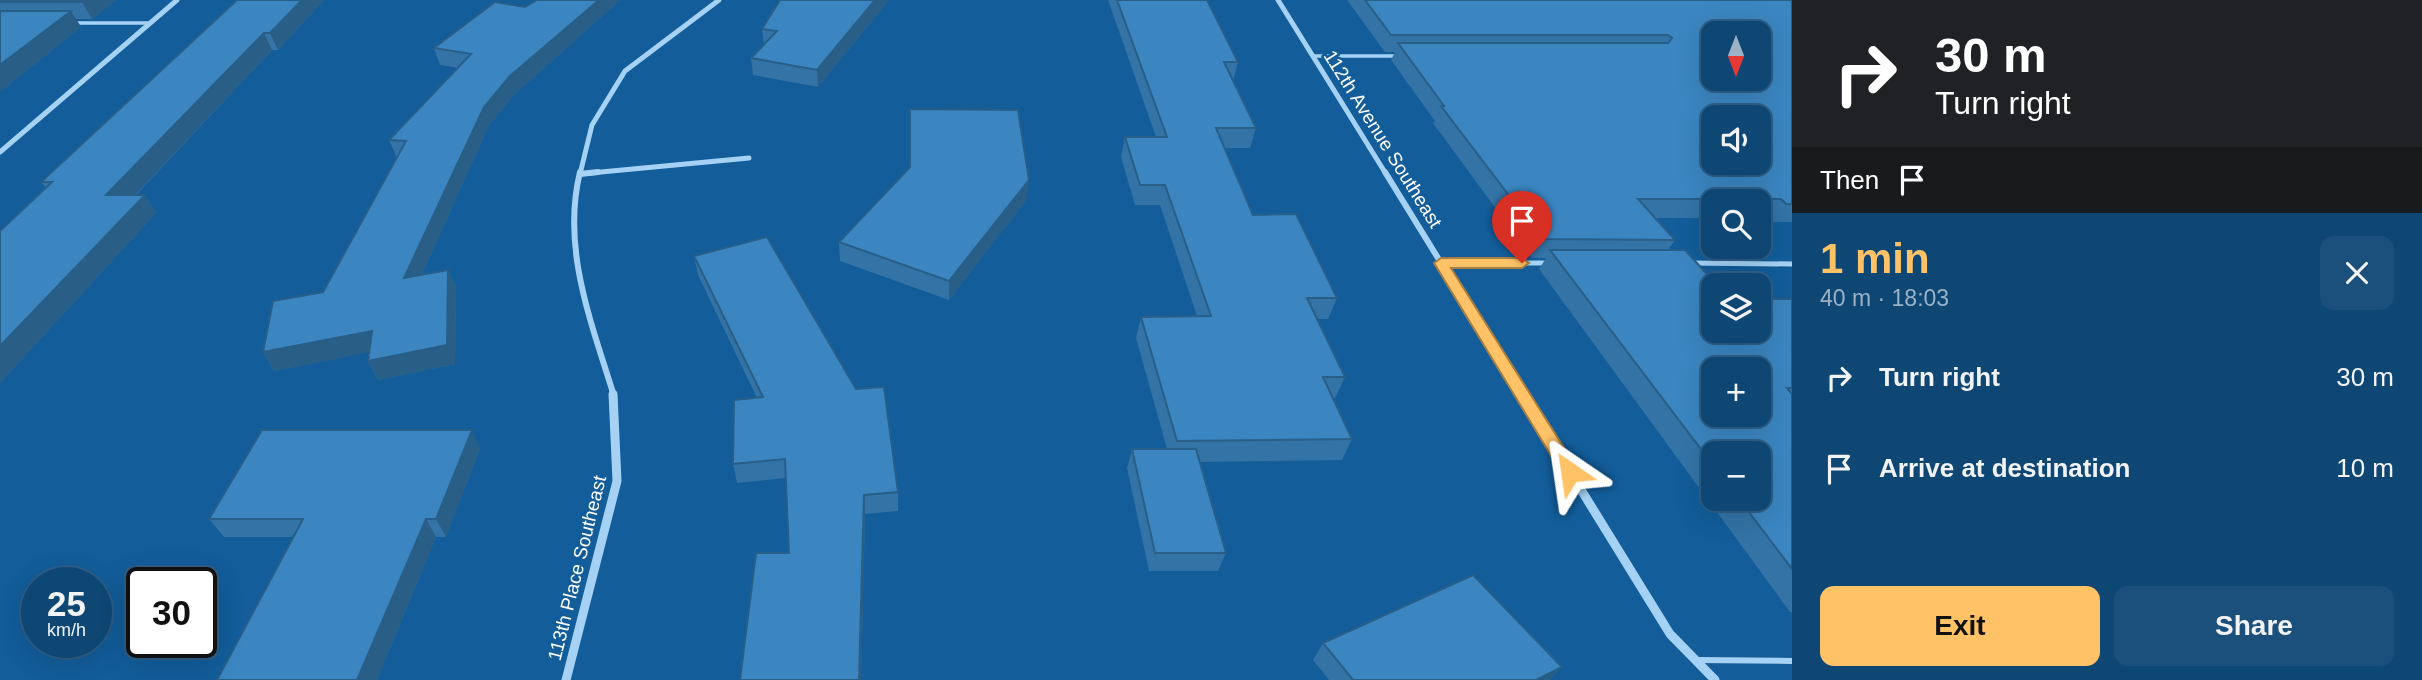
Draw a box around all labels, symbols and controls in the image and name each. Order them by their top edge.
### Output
north arrow [1701,21,1771,91]
map controls [1701,21,1771,511]
icon: right [1820,28,1911,119]
text: 30 m [1935,28,2047,82]
street label: 112th Avenue Southeast [1320,46,1447,232]
text: Turn right [1935,85,2071,121]
button: sound [1701,105,1771,175]
icon: arrive [1893,161,1931,199]
text: Then [1820,165,1879,195]
button: search [1701,189,1771,259]
pin [1492,191,1552,263]
icon: arrive [1503,202,1541,240]
text: 1 min [1820,235,1930,282]
button: close [2320,236,2394,310]
button: layers [1701,273,1771,343]
text: 40 m · 18:03 [1820,285,1949,311]
button: + [1701,357,1771,427]
icon: right [1820,359,1858,397]
text: Turn right [1879,362,2000,392]
text: 30 m [2336,362,2394,392]
position arrow [1533,435,1607,509]
button: − [1701,441,1771,511]
icon: arrive [1820,450,1858,488]
text: Arrive at destination [1879,453,2130,483]
text: 10 m [2336,453,2394,483]
street label: 113th Place Southeast [544,473,610,663]
speed limit sign: 30 [126,567,217,658]
text: 25 [47,584,86,623]
button: Exit [1820,586,2100,666]
button: Share [2114,586,2394,666]
text: km/h [47,620,86,640]

